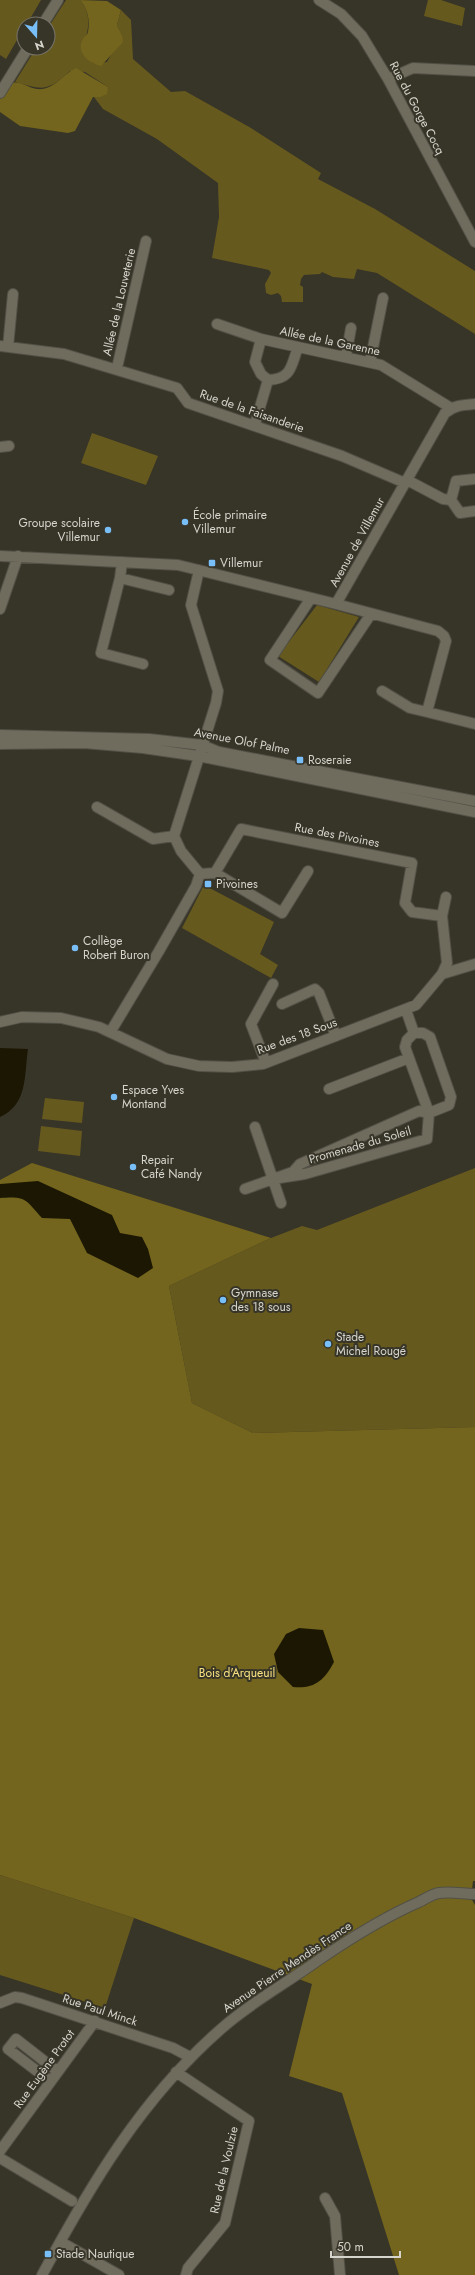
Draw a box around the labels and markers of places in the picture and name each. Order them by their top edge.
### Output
place label: École primaire Villemur [193,506,267,538]
place label: Groupe scolaire Villemur [18,514,101,546]
marker: École primaire Villemur [180,517,190,527]
marker: Groupe scolaire Villemur [103,525,113,535]
place label: Villemur [220,554,263,572]
marker: Villemur [207,558,217,568]
place label: Roseraie [308,751,351,769]
marker: Roseraie [295,755,305,765]
place label: Pivoines [216,875,258,893]
marker: Pivoines [203,879,213,889]
place label: Collège Robert Buron [83,932,150,964]
marker: Collège Robert Buron [70,943,80,953]
place label: Espace Yves Montand [122,1081,184,1113]
marker: Espace Yves Montand [109,1092,119,1102]
place label: Repair Café Nandy [141,1151,202,1183]
marker: Repair Café Nandy [128,1162,138,1172]
place label: Gymnase des 18 sous [231,1284,291,1316]
marker: Gymnase des 18 sous [218,1295,228,1305]
place label: Stade Michel Rougé [336,1328,406,1360]
marker: Stade Michel Rougé [323,1339,333,1349]
place label: Stade Nautique [56,2245,135,2263]
marker: Stade Nautique [43,2249,53,2259]

